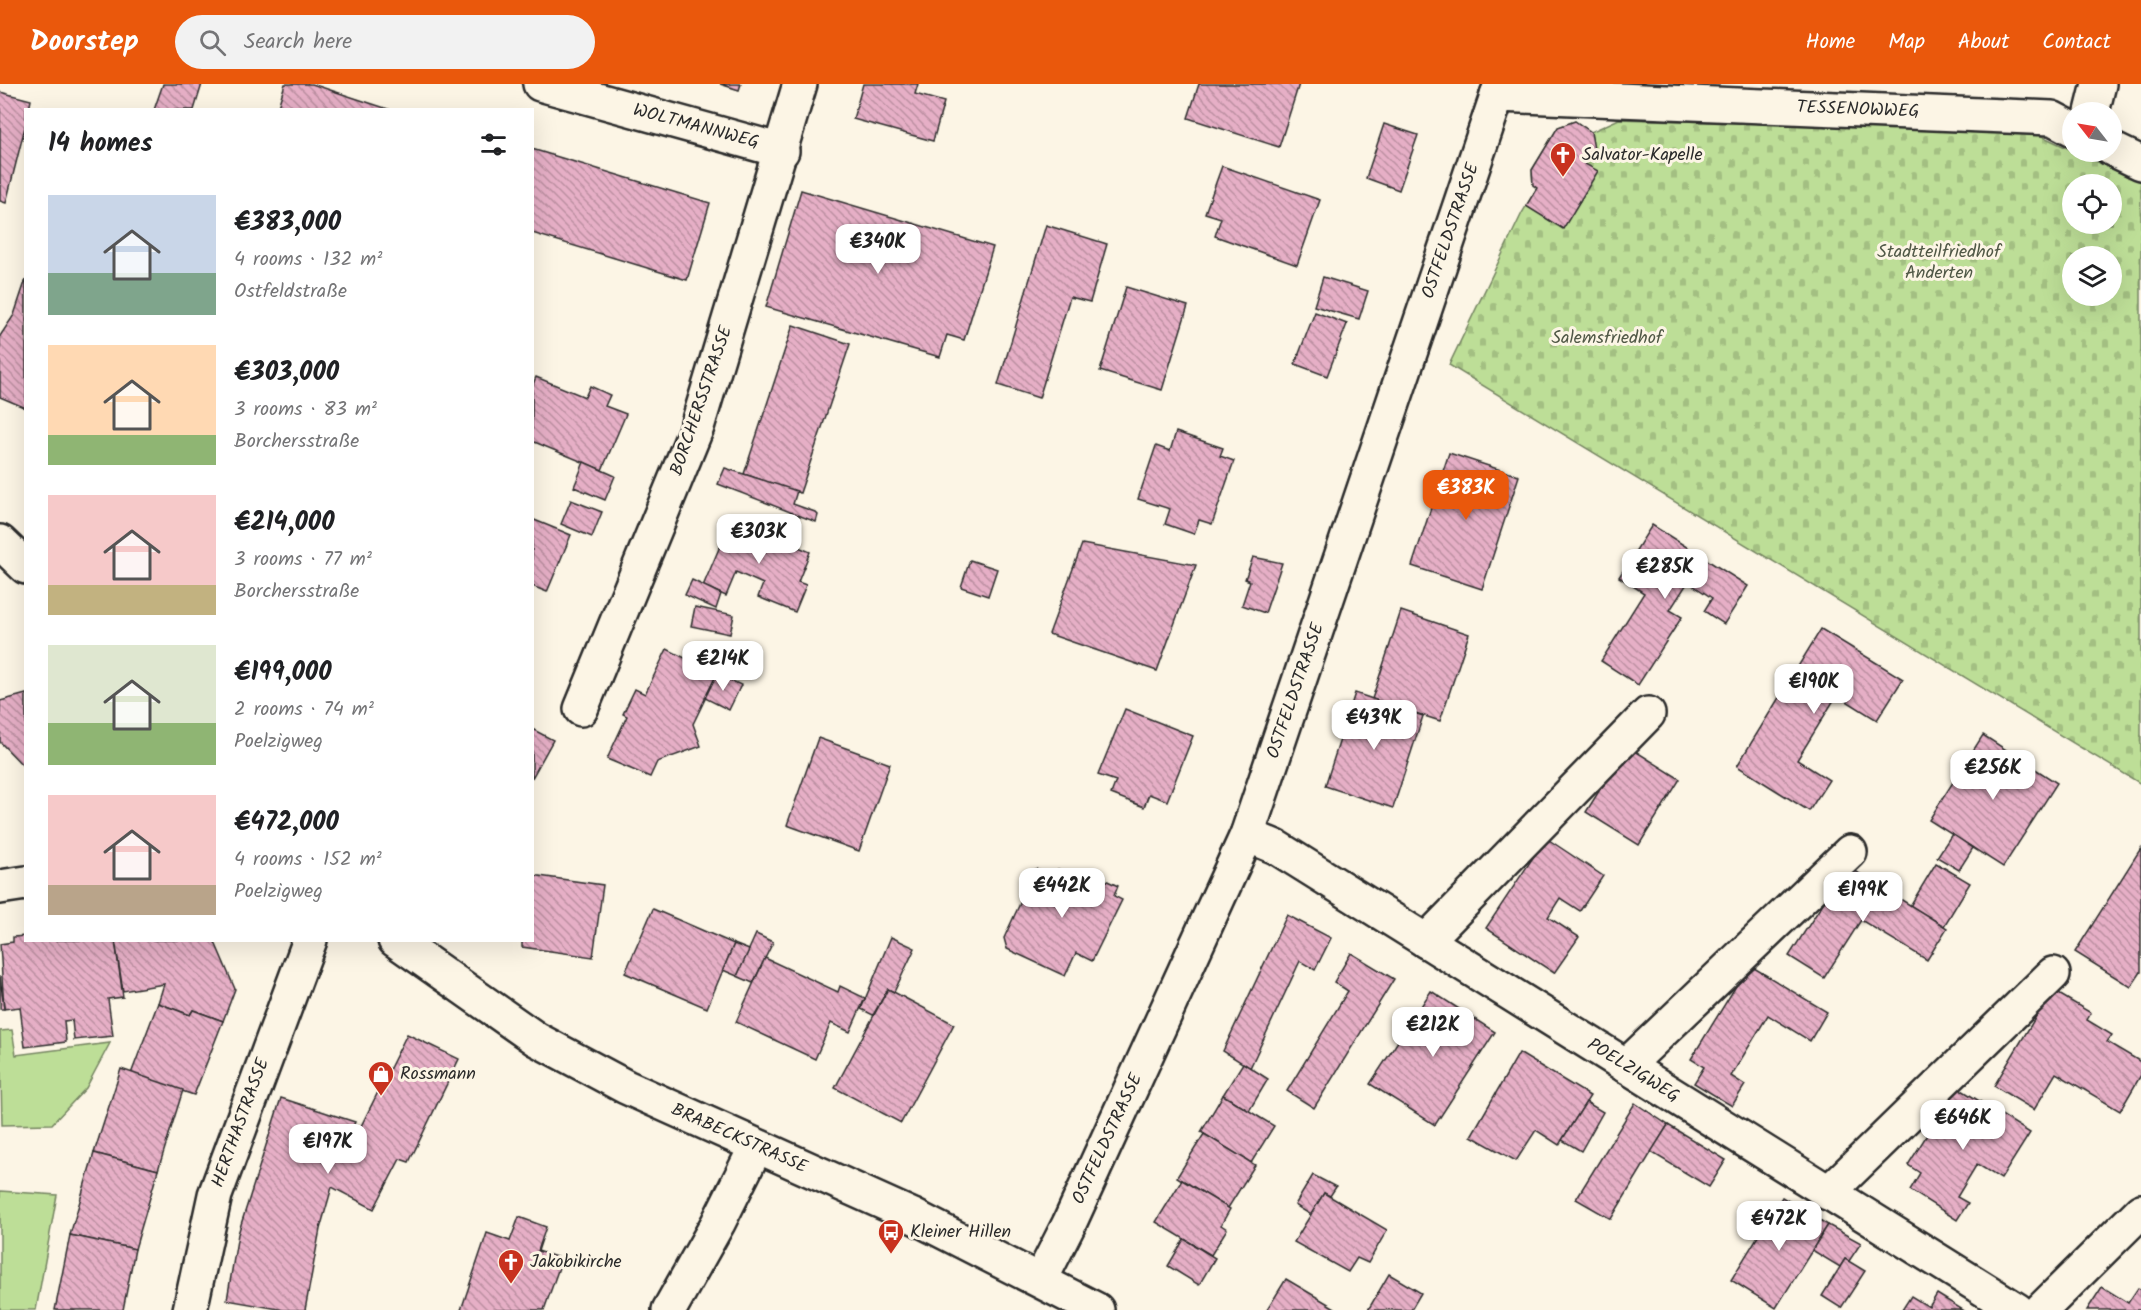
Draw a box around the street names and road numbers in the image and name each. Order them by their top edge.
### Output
street label: TESSENOWWEG [1796,93,1920,127]
street label: WOLTMANNWEG [630,96,762,158]
street label: OSTFELDSTRASSE [1414,159,1488,303]
street label: BORCHERSSTRASSE [663,322,741,480]
street label: OSTFELDSTRASSE [1259,619,1333,763]
street label: POELZIGWEG [1581,1031,1685,1111]
street label: HERTHASTRASSE [204,1054,278,1192]
street label: OSTFELDSTRASSE [1065,1068,1151,1209]
street label: BRABECKSTRASSE [666,1096,812,1182]

